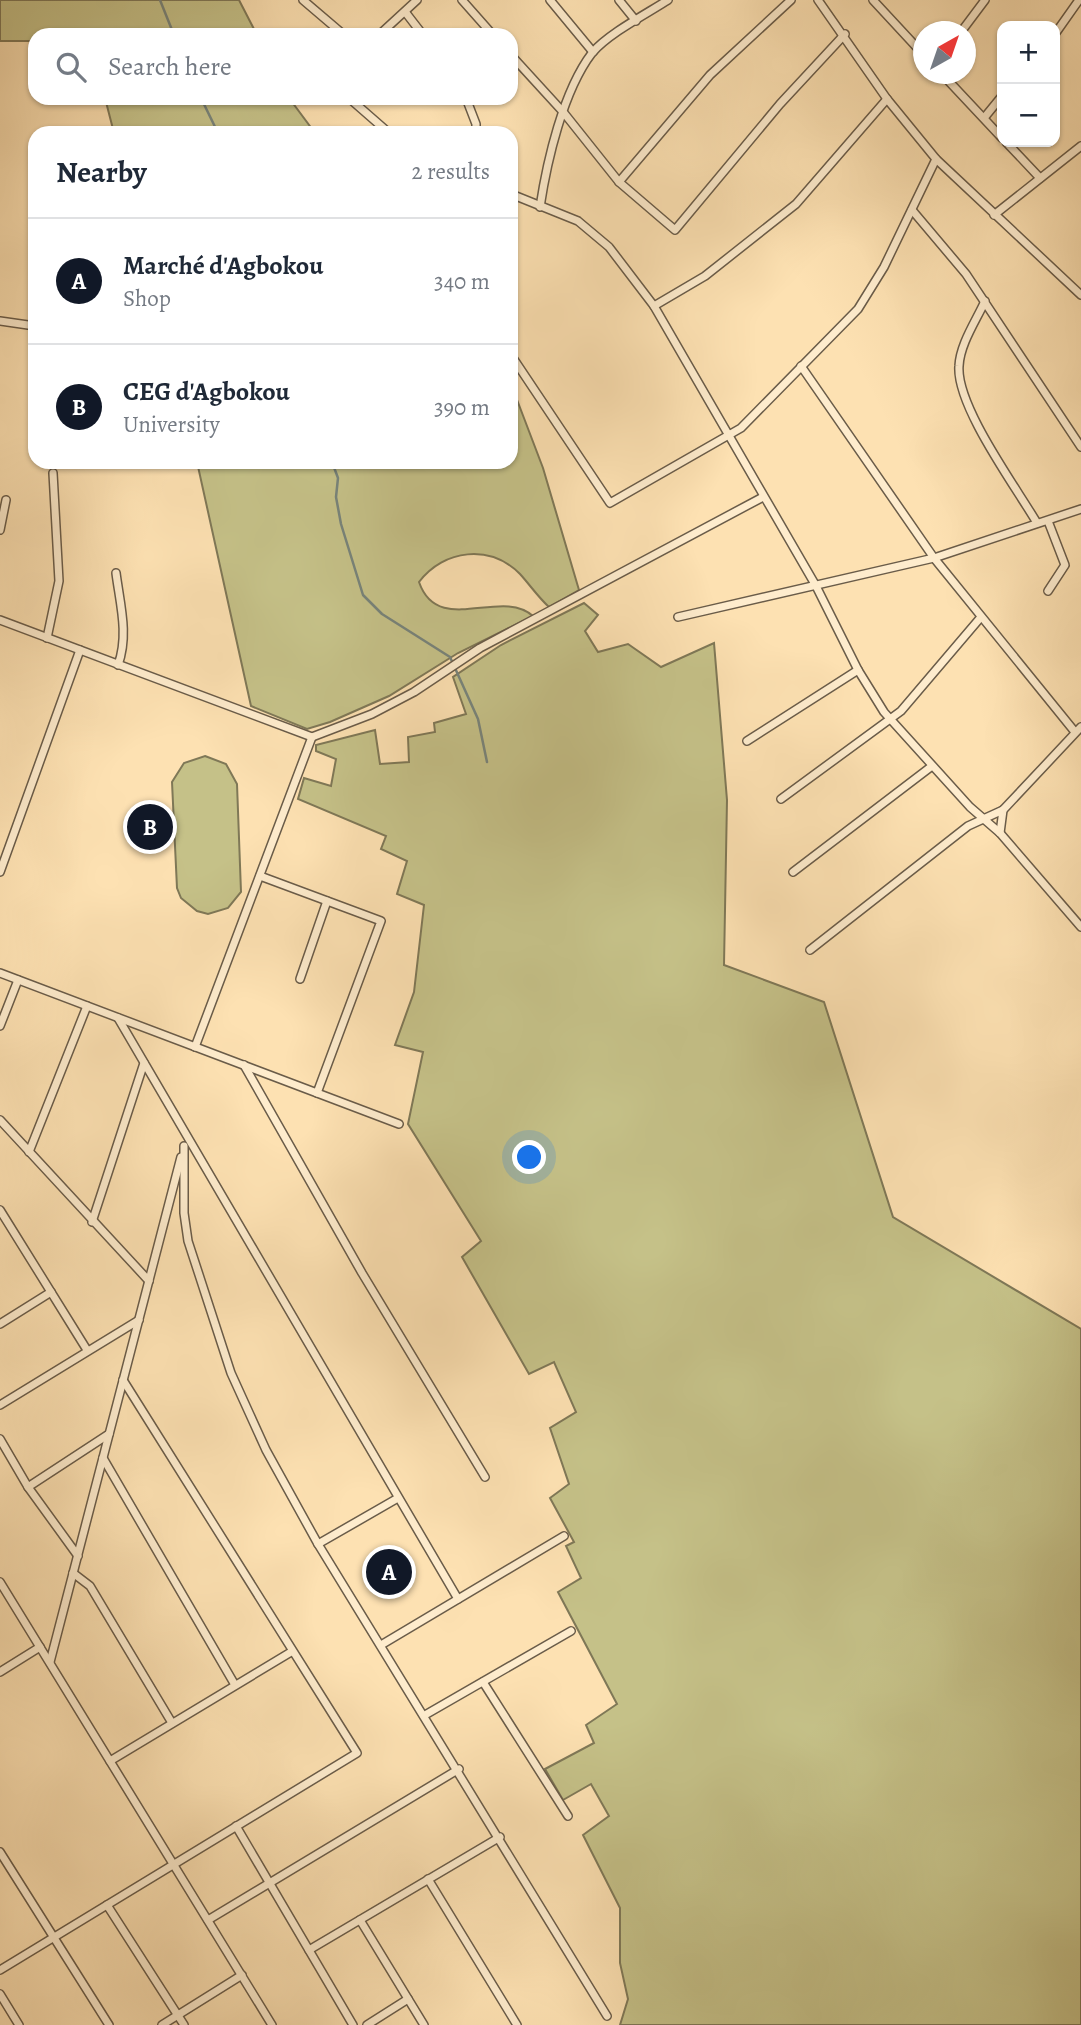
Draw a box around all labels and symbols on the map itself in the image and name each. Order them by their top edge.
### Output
north arrow [913,21,976,84]
pin: B [127,801,173,853]
your location [512,1140,546,1174]
pin: A [366,1546,412,1598]

